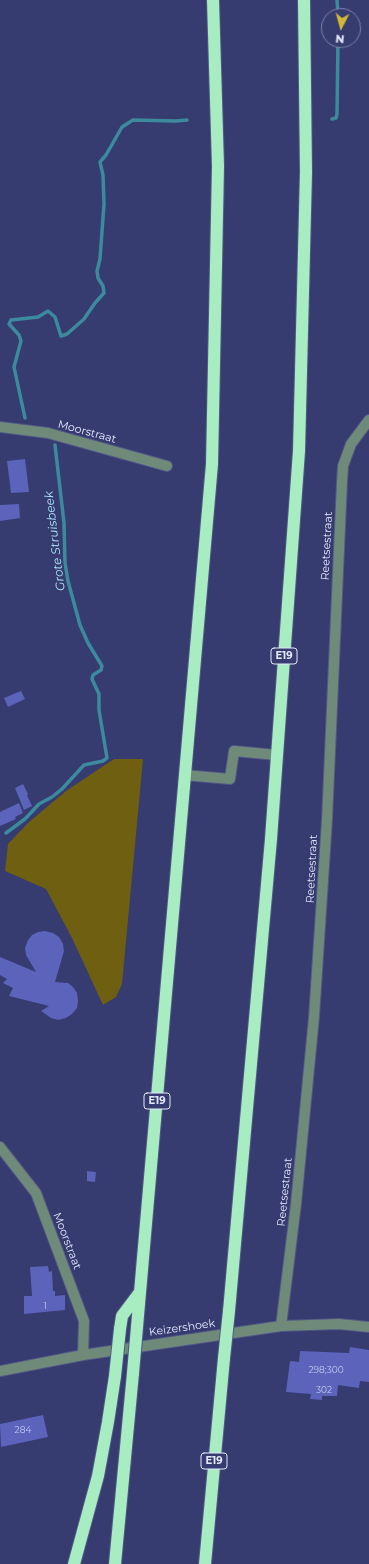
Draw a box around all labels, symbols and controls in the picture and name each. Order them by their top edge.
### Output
north arrow [321,8,361,48]
text: N [335,32,345,46]
street label: Moorstraat [56,418,118,446]
water label: Grote Struisbeek [42,490,68,592]
street label: Reetsestraat [319,511,335,581]
road number: E19 [271,648,297,664]
street label: Reetsestraat [304,834,320,904]
road number: E19 [144,1093,170,1109]
street label: Reetsestraat [275,1157,295,1227]
street label: Moorstraat [50,1211,84,1271]
house number: 1 [43,1301,47,1311]
street label: Keizershoek [148,1317,216,1339]
house number: 298;300 [308,1365,344,1375]
house number: 302 [316,1385,332,1395]
house number: 284 [15,1425,31,1435]
road number: E19 [201,1453,227,1469]

